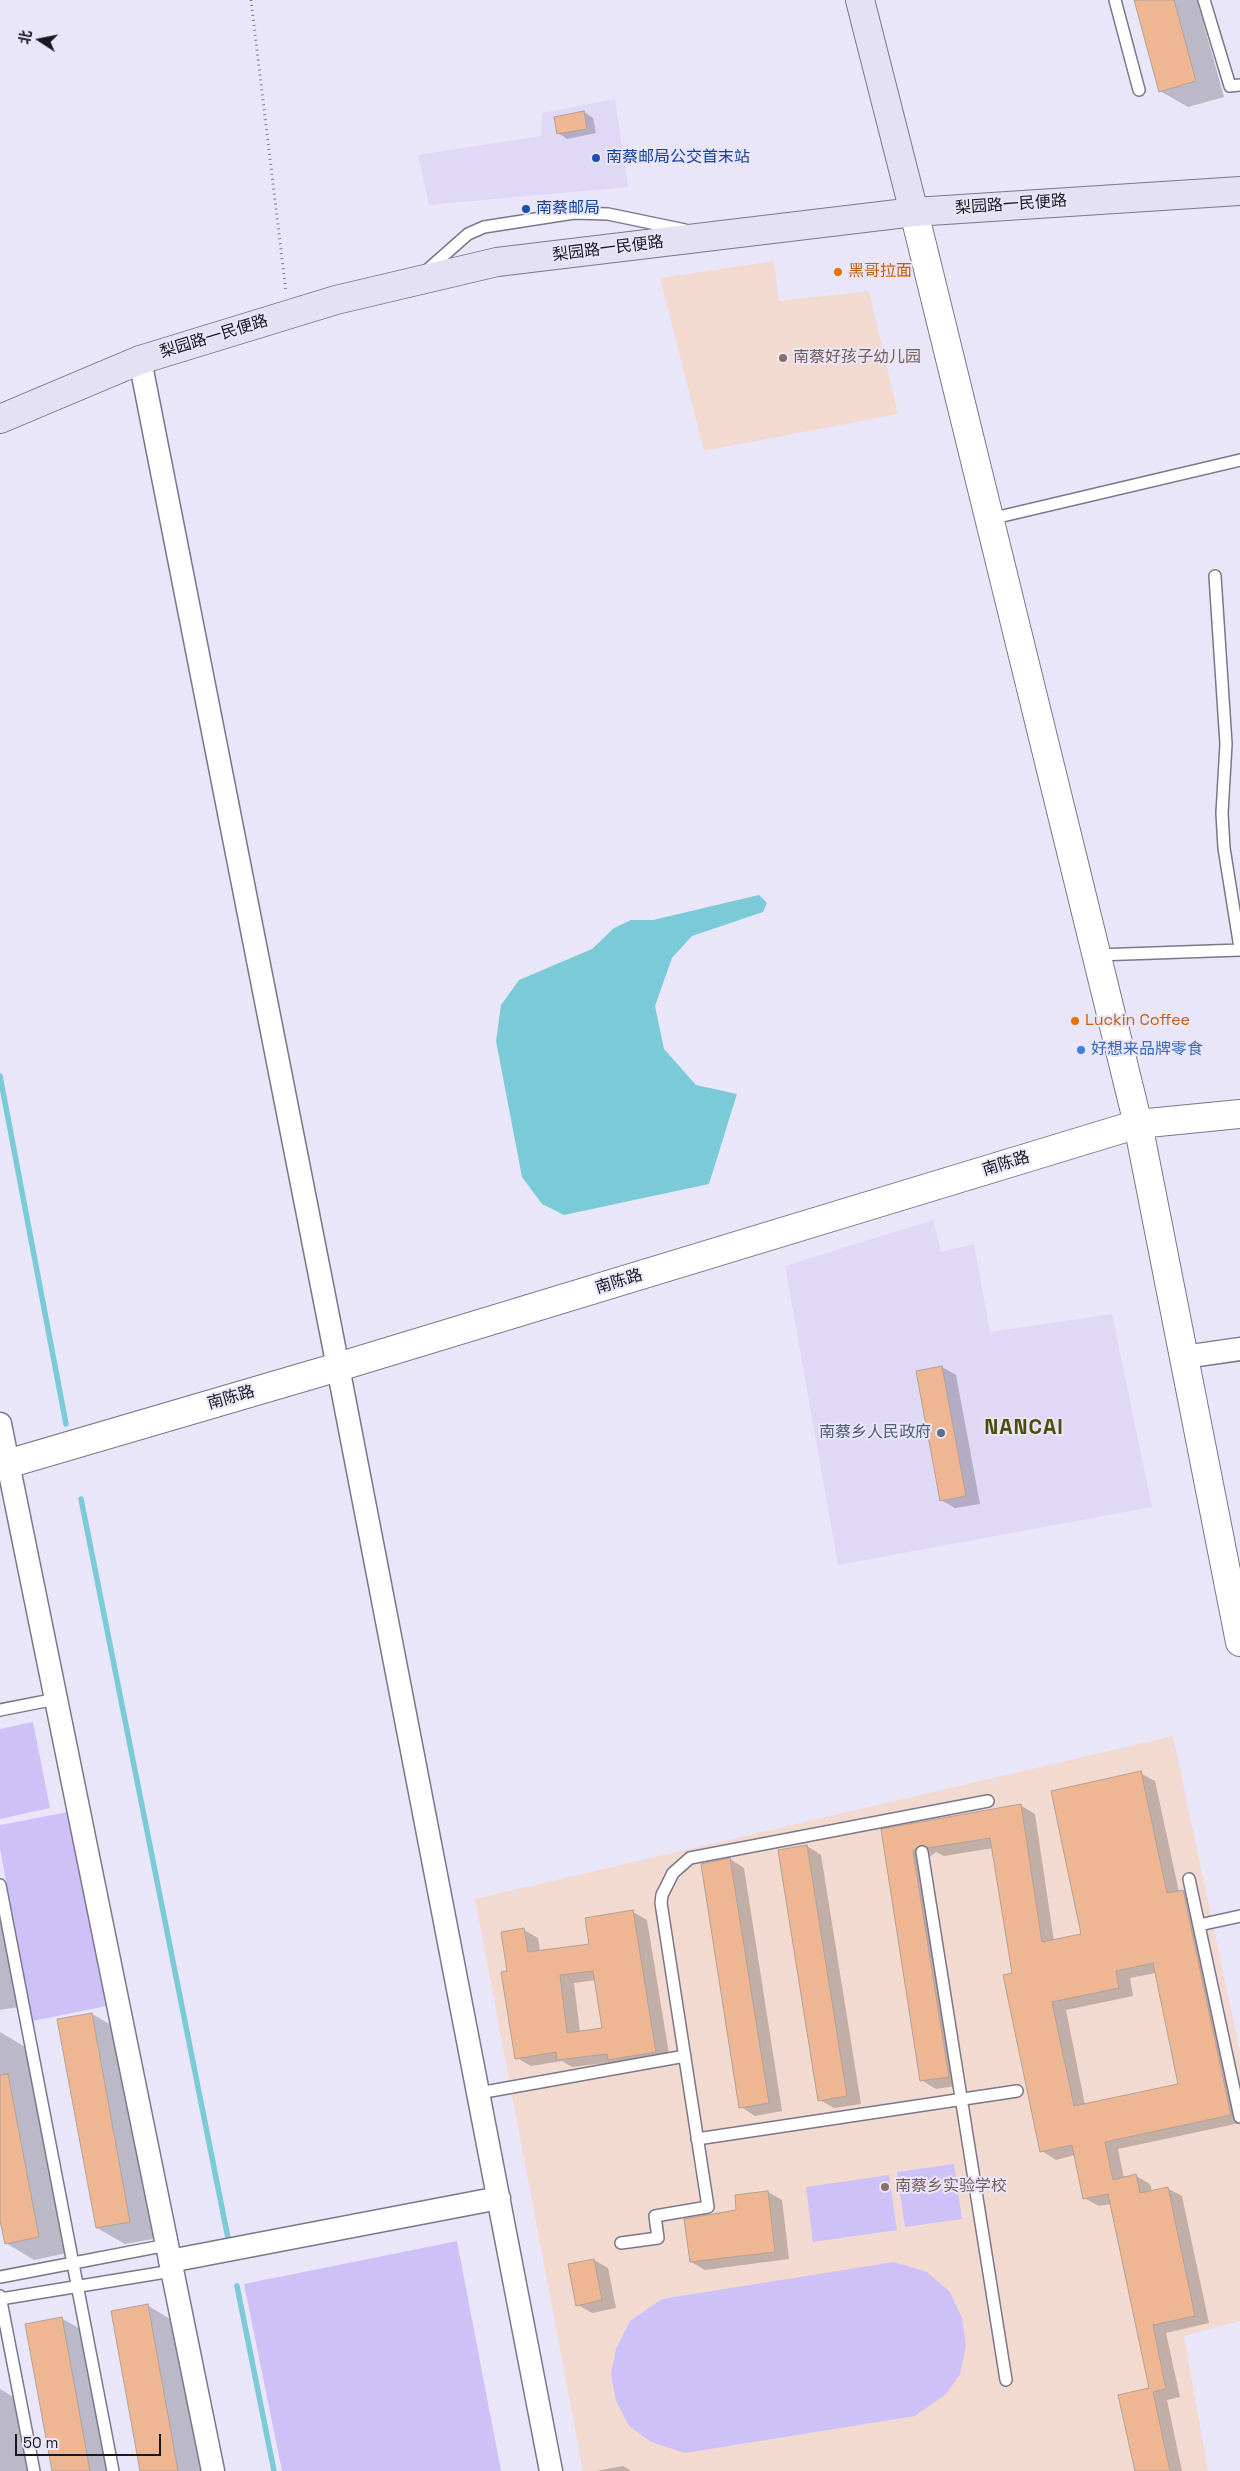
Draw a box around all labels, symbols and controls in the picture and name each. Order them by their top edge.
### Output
north arrow [15,15,65,65]
text: 北 [15,29,35,46]
place label: 南蔡邮局公交首末站 [606,148,750,168]
marker: 南蔡邮局公交首末站 [590,152,602,164]
street label: 梨园路一民便路 [954,192,1068,218]
place label: 南蔡邮局 [536,199,600,219]
marker: 南蔡邮局 [520,203,532,215]
street label: 梨园路一民便路 [551,233,665,265]
place label: 黑哥拉面 [848,262,912,282]
marker: 黑哥拉面 [832,266,844,278]
street label: 梨园路一民便路 [158,311,270,363]
place label: 南蔡好孩子幼儿园 [793,348,921,368]
marker: 南蔡好孩子幼儿园 [777,352,789,364]
place label: Luckin Coffee [1085,1011,1190,1031]
marker: Luckin Coffee [1069,1015,1081,1027]
place label: 好想来品牌零食 [1091,1040,1203,1060]
marker: 好想来品牌零食 [1075,1044,1087,1056]
street label: 南陈路 [980,1148,1032,1180]
street label: 南陈路 [593,1266,645,1298]
street label: 南陈路 [205,1382,257,1414]
district label: NANCAI [983,1415,1065,1441]
place label: 南蔡乡人民政府 [819,1423,931,1443]
marker: 南蔡乡人民政府 [935,1427,947,1439]
place label: 南蔡乡实验学校 [895,2177,1007,2197]
marker: 南蔡乡实验学校 [879,2181,891,2193]
scale bar [18,2424,164,2456]
text: 50 m [23,2433,58,2452]

